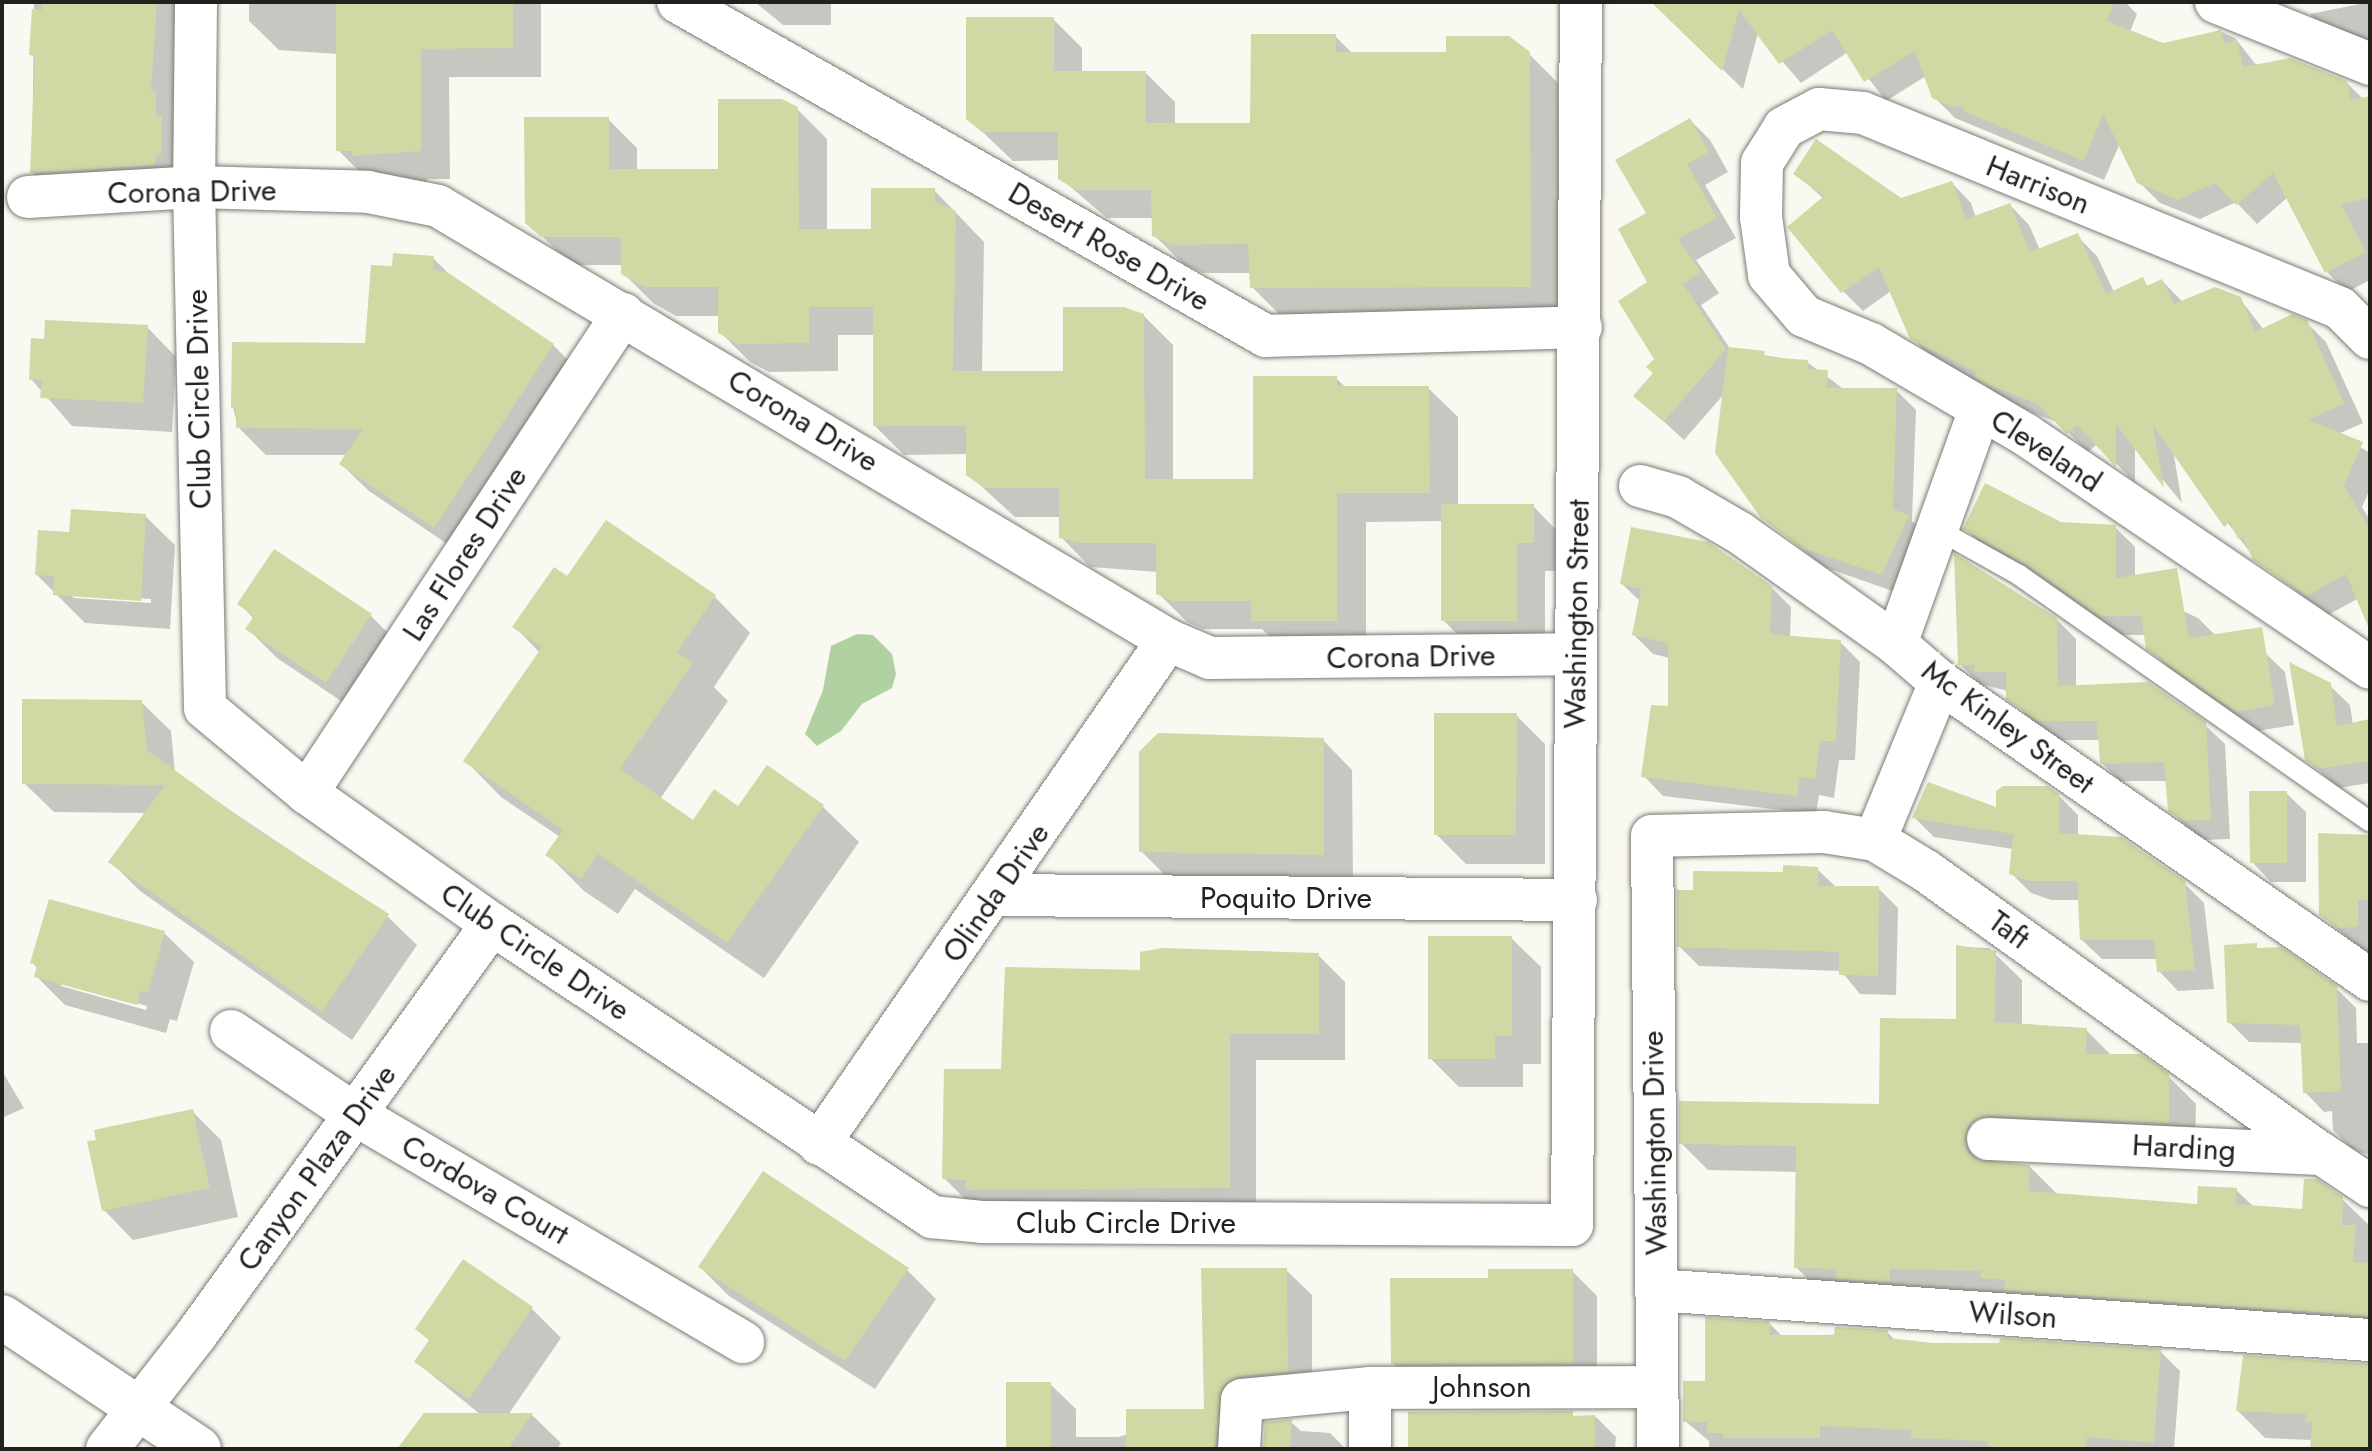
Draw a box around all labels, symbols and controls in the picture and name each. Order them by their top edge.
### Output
street label: Harrison [1981,148,2095,222]
street label: Corona Drive [107,173,277,211]
street label: Desert Rose Drive [1002,175,1216,319]
street label: Club Circle Drive [179,289,219,509]
street label: Corona Drive [721,362,885,480]
street label: Cleveland [1984,402,2108,500]
street label: Las Flores Drive [395,460,535,648]
street label: Washington Street [1557,499,1597,729]
street label: Corona Drive [1326,638,1496,676]
street label: Mc Kinley Street [1915,653,2101,801]
street label: Olinda Drive [935,817,1057,969]
street label: Club Circle Drive [434,876,636,1028]
street label: Poquito Drive [1200,880,1372,916]
street label: Taft [1982,903,2036,957]
street label: Washington Drive [1635,1030,1675,1256]
street label: Canyon Plaza Drive [230,1058,404,1278]
street label: Harding [2131,1127,2237,1169]
street label: Cordova Court [395,1128,575,1252]
street label: Club Circle Drive [1016,1205,1236,1241]
street label: Wilson [1968,1294,2058,1336]
street label: Johnson [1432,1369,1532,1405]

